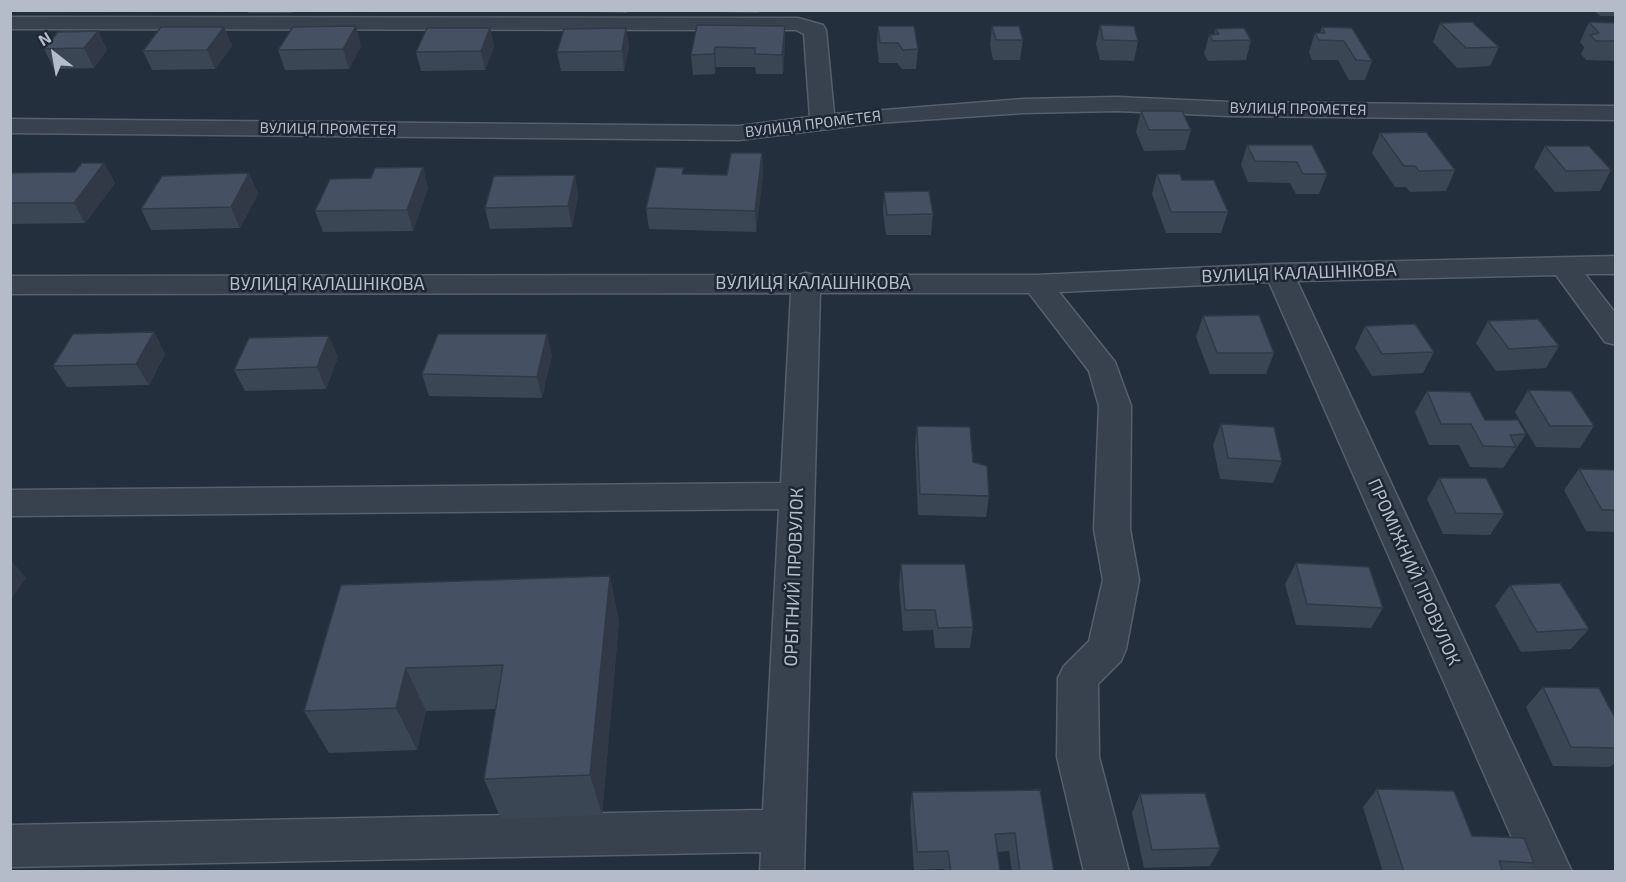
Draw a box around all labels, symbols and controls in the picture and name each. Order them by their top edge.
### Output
north arrow [24,24,84,84]
text: N [35,27,54,49]
street label: ВУЛИЦЯ ПРОМЕТЕЯ [1229,99,1367,119]
street label: ВУЛИЦЯ ПРОМЕТЕЯ [744,107,882,141]
street label: ВУЛИЦЯ ПРОМЕТЕЯ [259,119,397,139]
street label: ВУЛИЦЯ КАЛАШНІКОВА [1201,259,1397,287]
street label: ВУЛИЦЯ КАЛАШНІКОВА [715,272,911,294]
street label: ВУЛИЦЯ КАЛАШНІКОВА [229,273,425,295]
street label: ПРОМІЖНИЙ ПРОВУЛОК [1363,475,1465,669]
street label: ОРБІТНИЙ ПРОВУЛОК [780,487,808,667]

